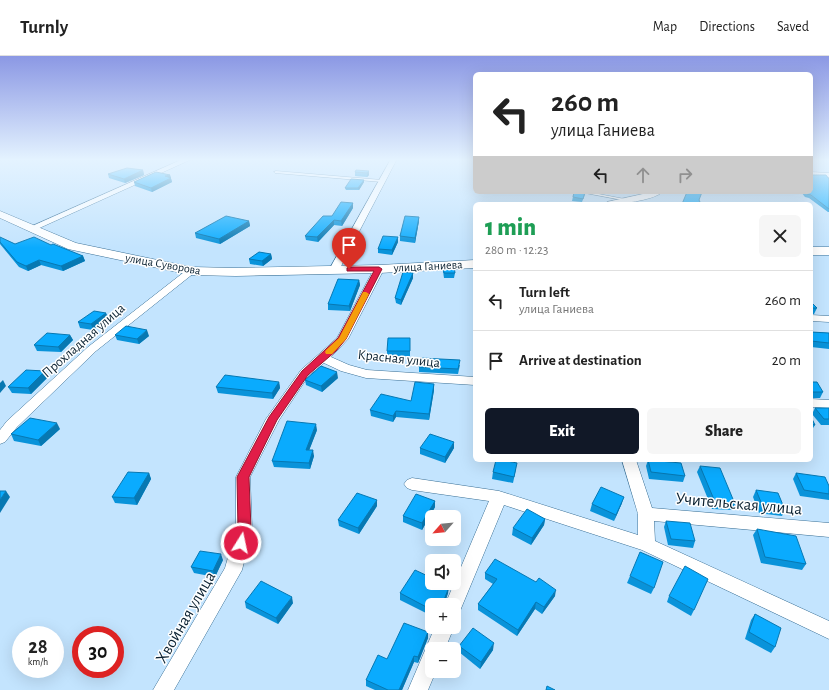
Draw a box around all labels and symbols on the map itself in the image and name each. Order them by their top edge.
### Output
pin [332,228,366,269]
street label: улица Суворова [123,251,202,278]
street label: улица Ганиева [392,258,463,275]
street label: Прохладная улица [39,301,128,380]
street label: Красная улица [357,348,441,370]
street label: Учительская улица [675,489,803,519]
north arrow [425,510,461,546]
position arrow [220,522,262,564]
street label: Хвойная улица [152,568,219,666]
speed limit sign: 30 [72,626,124,678]

